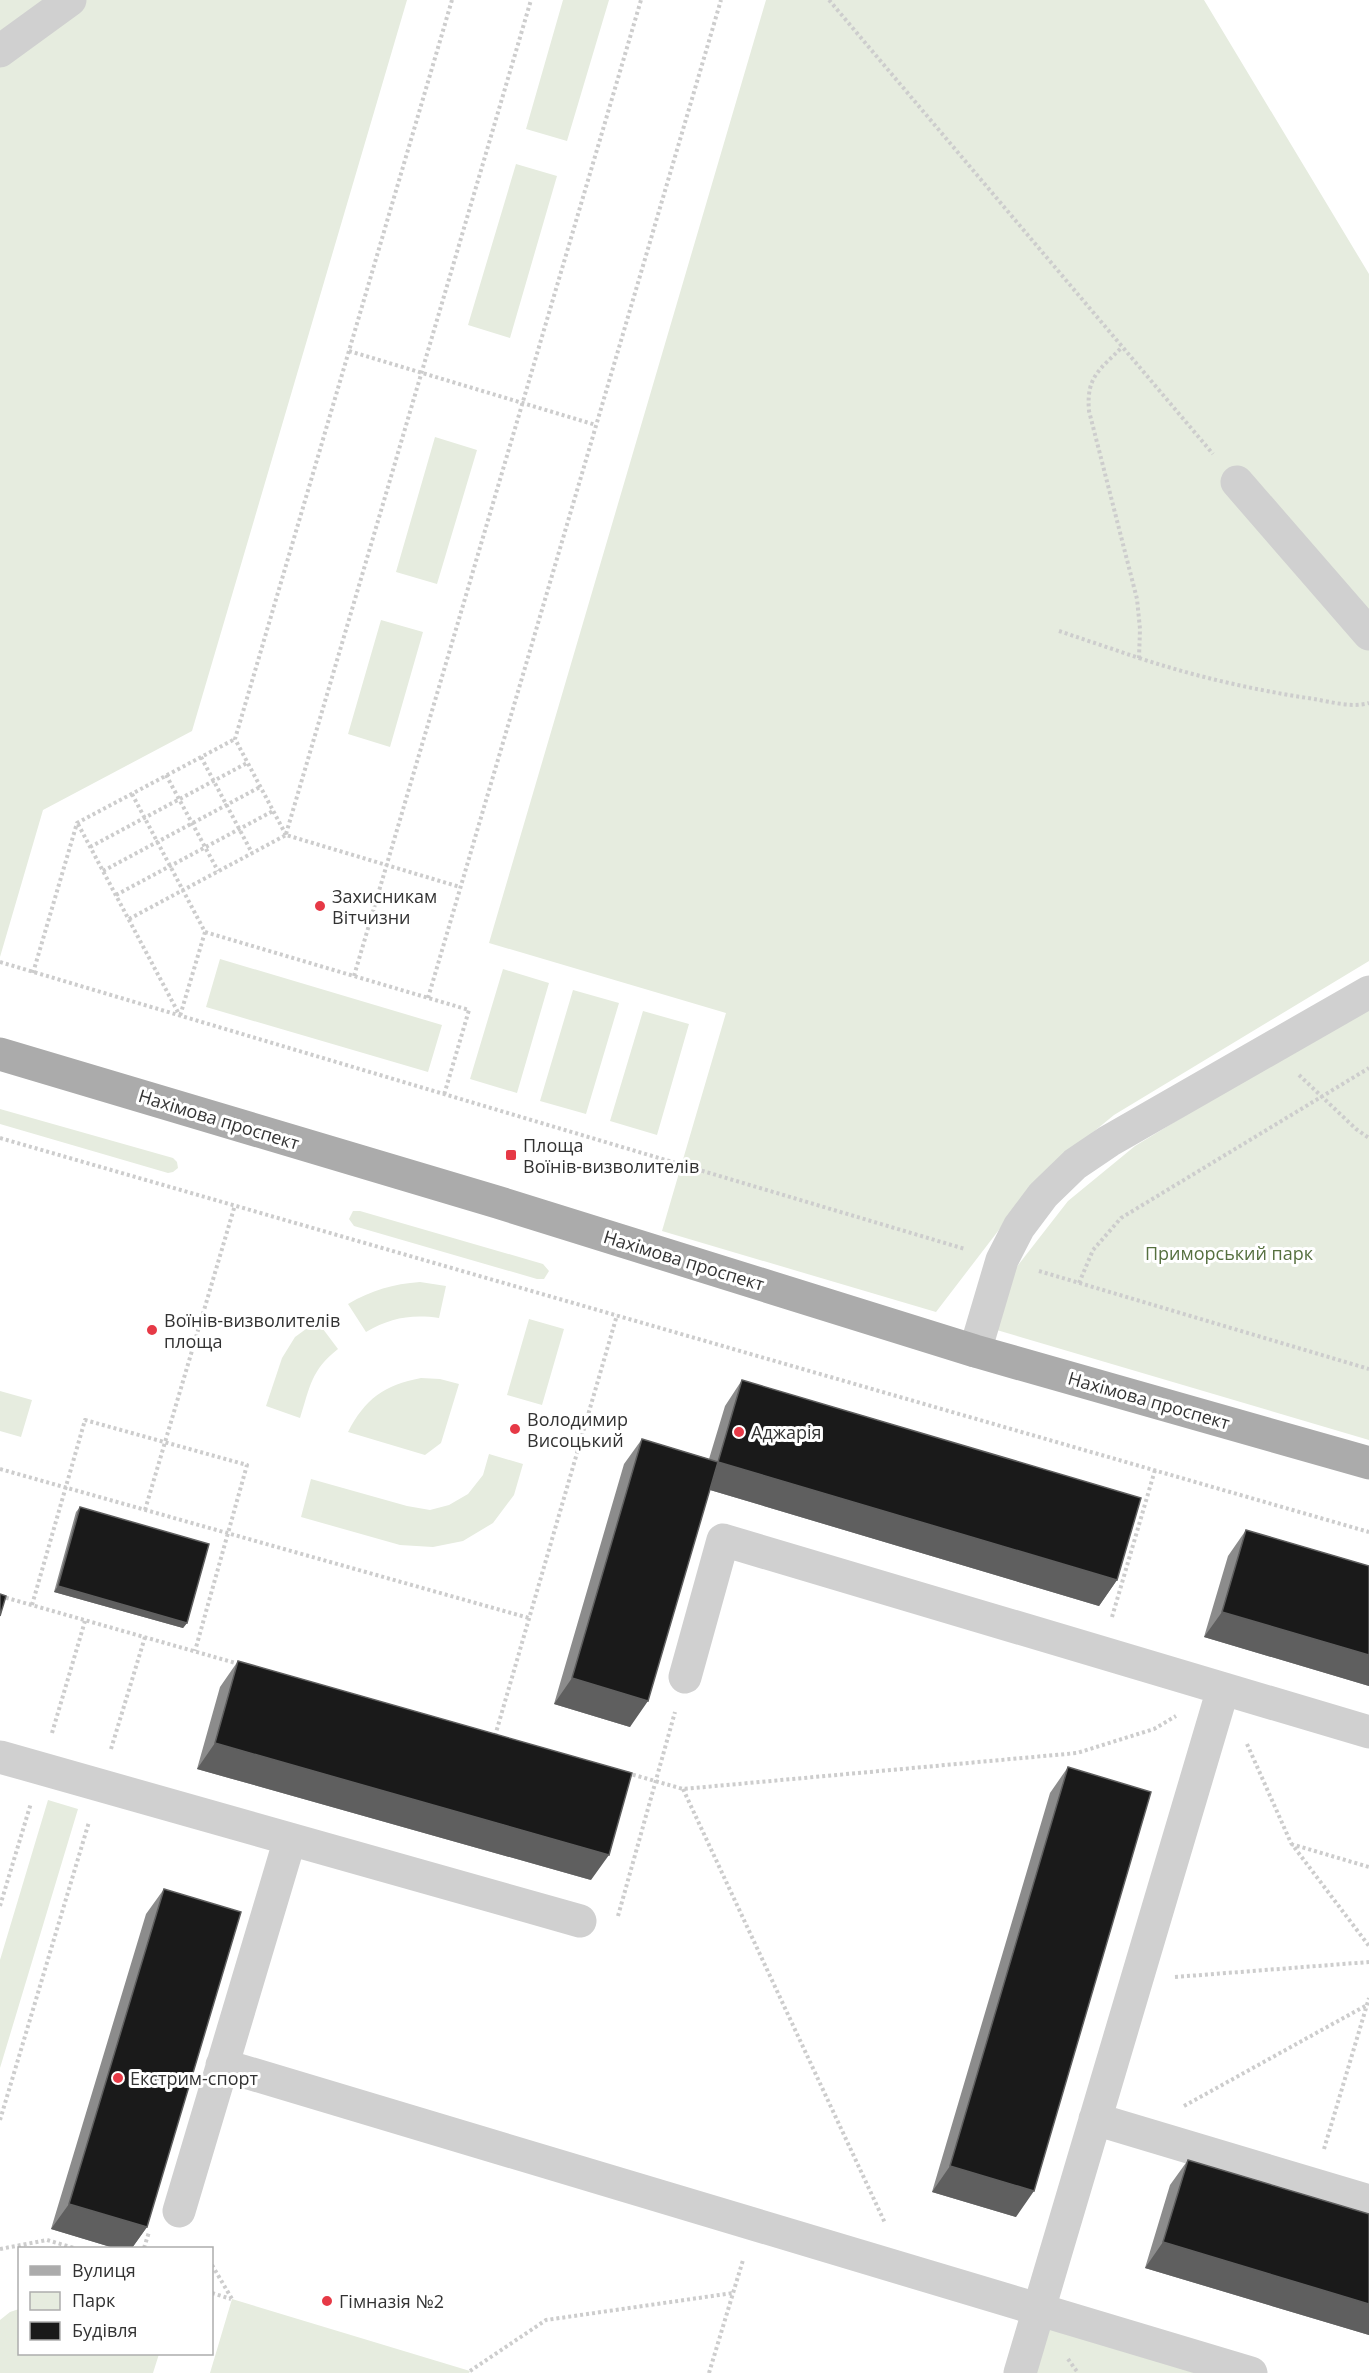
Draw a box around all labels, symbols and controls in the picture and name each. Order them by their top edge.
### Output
place label: Захисникам Вітчизни [332,884,437,929]
marker: Захисникам Вітчизни [313,899,327,913]
street label: Нахімова проспект [136,1083,303,1155]
place label: Площа Воїнів-визволителів [523,1133,699,1178]
marker: Площа Воїнів-визволителів [504,1148,518,1162]
street label: Нахімова проспект [601,1224,768,1296]
park label: Приморський парк [1145,1241,1314,1265]
place label: Воїнів-визволителів площа [164,1308,340,1353]
marker: Воїнів-визволителів площа [145,1323,159,1337]
street label: Нахімова проспект [1065,1365,1233,1435]
place label: Володимир Висоцький [527,1407,628,1452]
place label: Аджарія [751,1420,821,1444]
marker: Володимир Висоцький [508,1422,522,1436]
marker: Аджарія [732,1425,746,1439]
place label: Екстрим-спорт [130,2066,258,2090]
marker: Екстрим-спорт [111,2071,125,2085]
legend [18,2247,213,2355]
text: Вулиця [72,2258,136,2282]
text: Парк [72,2288,116,2312]
place label: Гімназія №2 [339,2289,444,2313]
marker: Гімназія №2 [320,2294,334,2308]
text: Будівля [72,2318,138,2342]

